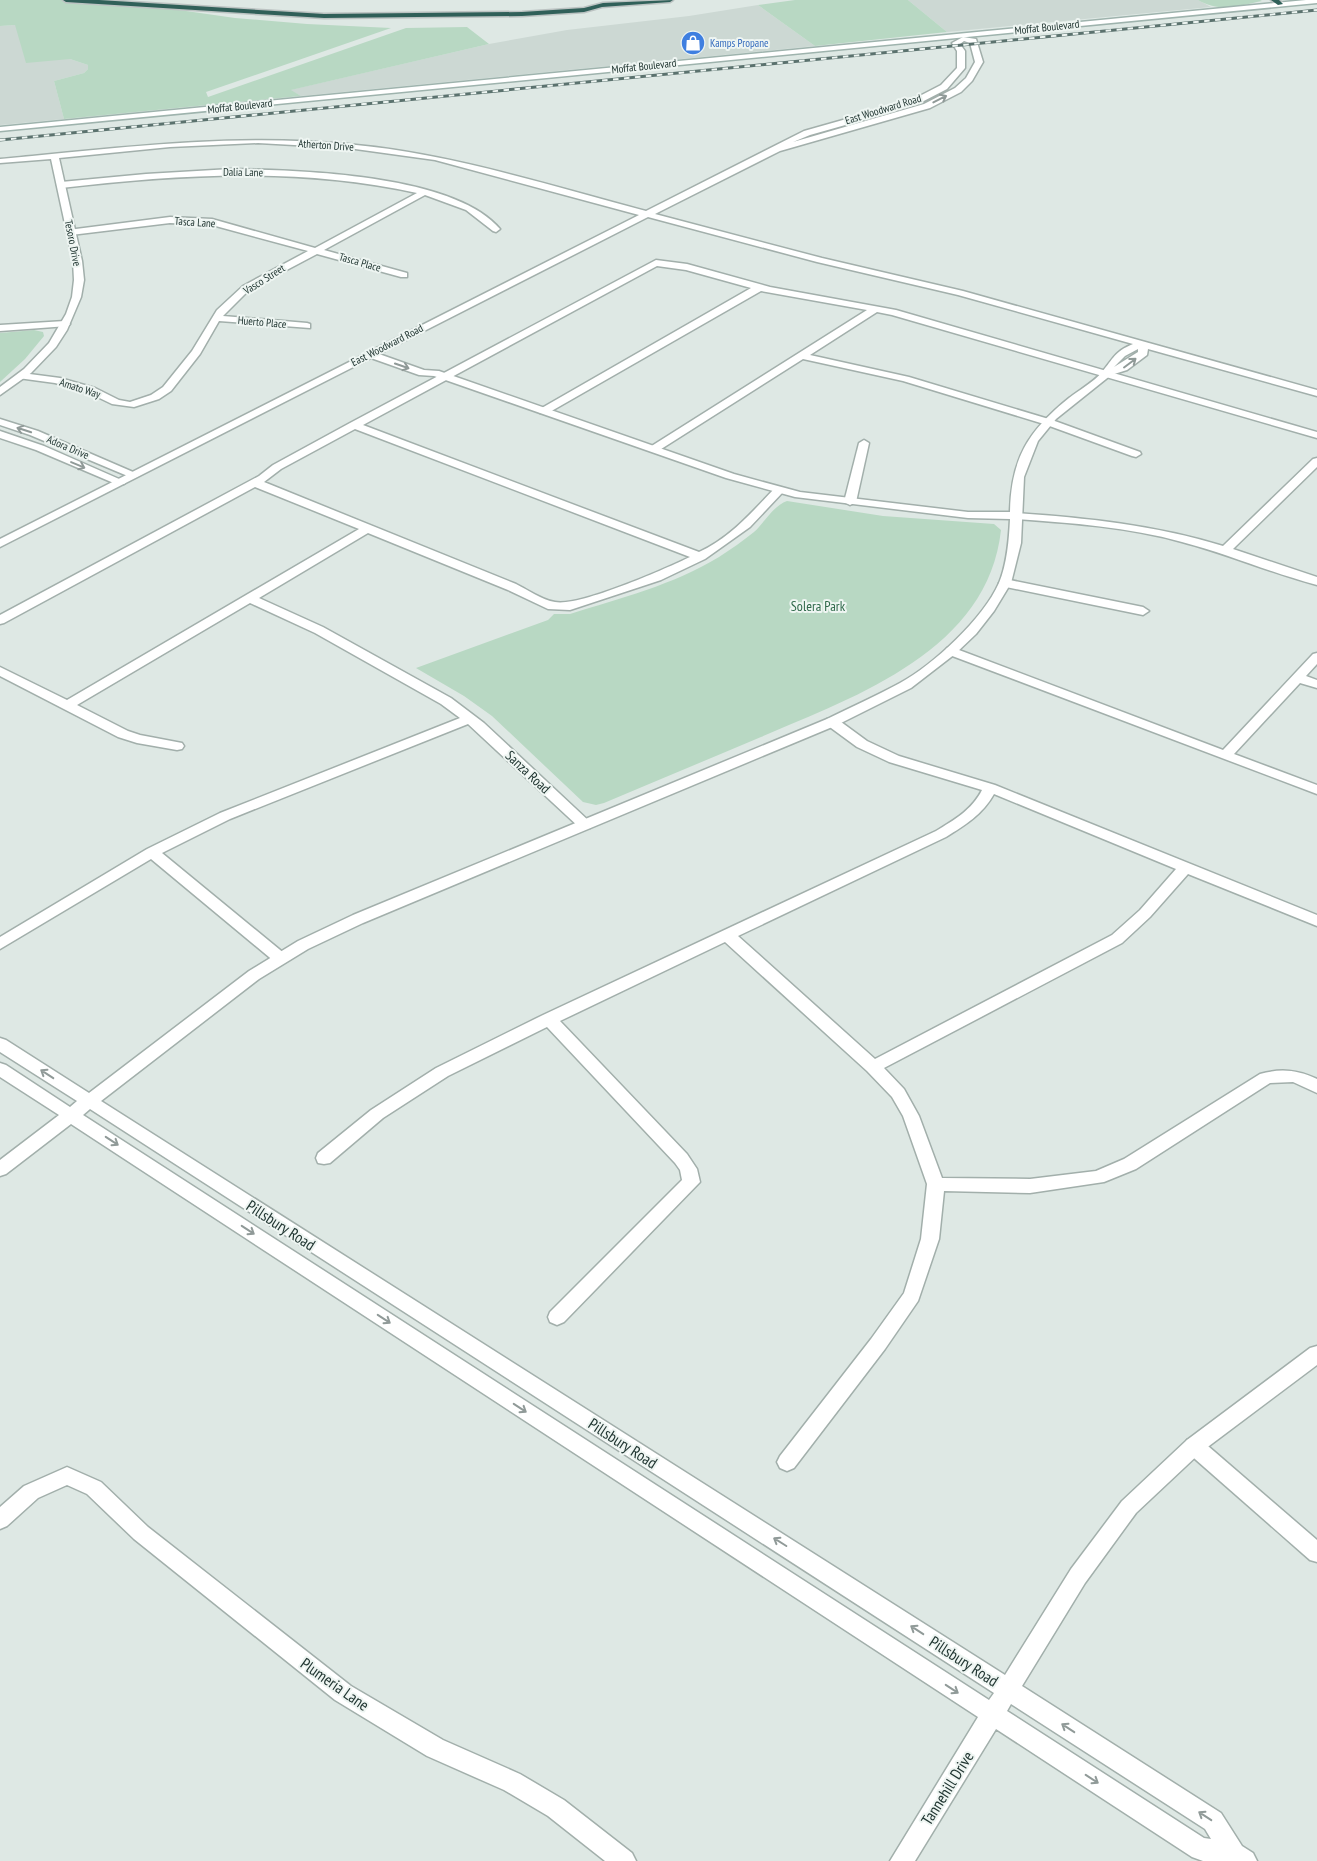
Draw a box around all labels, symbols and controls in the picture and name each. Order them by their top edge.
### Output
street label: Moffat Boulevard [1014,17,1080,37]
shop icon: Kamps Propane [680,30,706,56]
place label: Kamps Propane [710,36,769,50]
street label: Moffat Boulevard [611,56,677,76]
street label: East Woodward Road [843,91,923,127]
one-way arrow [933,94,948,104]
street label: Moffat Boulevard [207,96,273,116]
street label: Atherton Drive [298,136,355,154]
street label: Dalia Lane [223,165,264,179]
street label: Tasca Lane [174,214,216,230]
street label: Tesoro Drive [62,219,84,268]
street label: Tasca Place [337,249,383,275]
street label: Vasco Street [240,261,287,298]
street label: Huerto Place [237,313,287,331]
street label: East Woodward Road [349,321,426,369]
one-way arrow [1123,358,1137,368]
one-way arrow [394,362,409,371]
street label: Amato Way [58,375,103,401]
one-way arrow [17,425,33,434]
street label: Adora Drive [45,432,92,462]
one-way arrow [70,460,85,470]
park label: Solera Park [791,597,846,615]
street label: Sanza Road [502,747,554,797]
one-way arrow [41,1069,55,1079]
one-way arrow [105,1136,119,1147]
street label: Pillsbury Road [243,1195,319,1255]
one-way arrow [241,1225,255,1235]
one-way arrow [377,1314,391,1324]
one-way arrow [513,1403,527,1413]
street label: Pillsbury Road [585,1413,661,1473]
one-way arrow [773,1537,787,1548]
one-way arrow [910,1625,924,1635]
street label: Pillsbury Road [926,1631,1002,1691]
street label: Plumeria Lane [297,1653,373,1715]
one-way arrow [945,1684,959,1694]
one-way arrow [1061,1722,1075,1733]
street label: Tannehill Drive [916,1747,978,1829]
one-way arrow [1084,1774,1098,1784]
one-way arrow [1198,1810,1212,1820]

